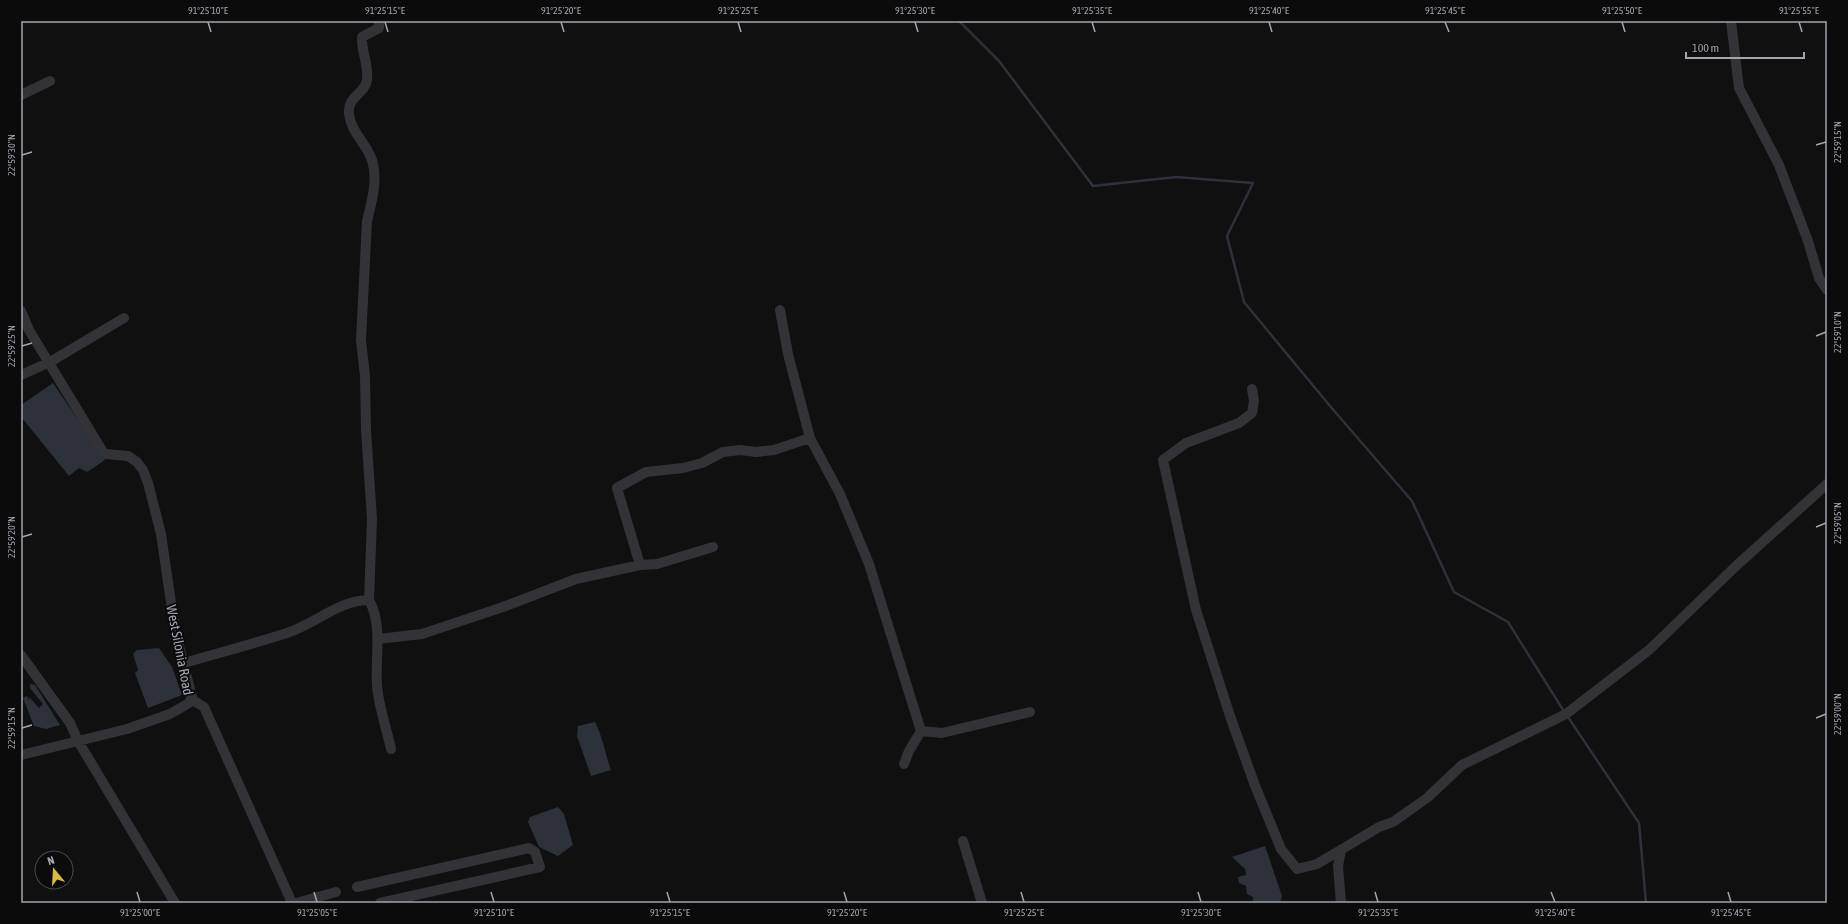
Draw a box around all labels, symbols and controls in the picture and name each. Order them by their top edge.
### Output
text: 91°25'10"E [188,5,229,16]
text: 91°25'15"E [365,5,406,16]
text: 91°25'20"E [541,5,582,16]
text: 91°25'25"E [718,5,759,16]
text: 91°25'30"E [895,5,936,16]
text: 91°25'35"E [1072,5,1113,16]
text: 91°25'40"E [1249,5,1290,16]
text: 91°25'45"E [1425,5,1466,16]
text: 91°25'50"E [1602,5,1643,16]
text: 91°25'55"E [1779,5,1820,16]
scale bar [1686,34,1804,60]
text: 100 m [1692,41,1719,55]
text: 22°59'15"N [1832,121,1843,163]
text: 22°59'30"N [6,134,17,176]
text: 22°59'10"N [1832,311,1843,353]
text: 22°59'25"N [6,325,17,367]
text: 22°59'05"N [1832,502,1843,544]
text: 22°59'20"N [6,516,17,558]
street label: West Silonia Road [163,604,197,696]
text: 22°59'00"N [1832,693,1843,735]
text: 22°59'15"N [6,707,17,749]
north arrow [34,850,74,890]
text: N [46,854,56,867]
text: 91°25'00"E [120,907,161,918]
text: 91°25'05"E [297,907,338,918]
text: 91°25'10"E [474,907,515,918]
text: 91°25'15"E [650,907,691,918]
text: 91°25'20"E [827,907,868,918]
text: 91°25'25"E [1004,907,1045,918]
text: 91°25'30"E [1181,907,1222,918]
text: 91°25'35"E [1358,907,1399,918]
text: 91°25'40"E [1535,907,1576,918]
text: 91°25'45"E [1711,907,1752,918]

